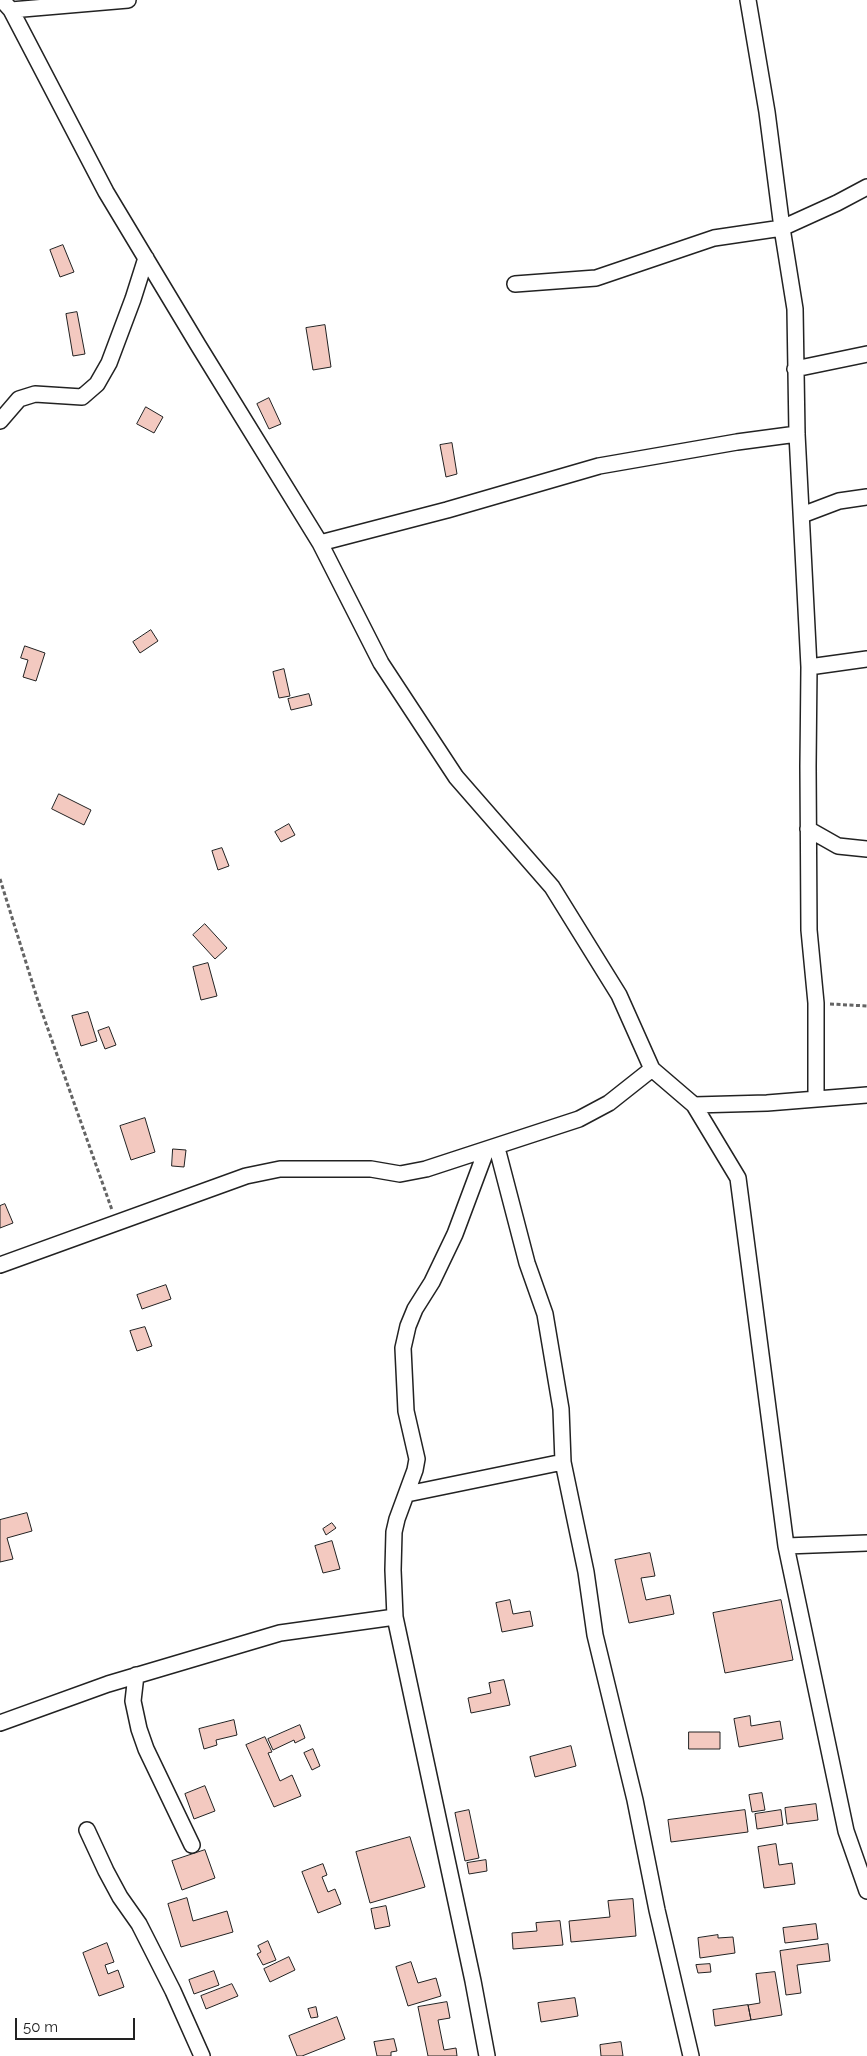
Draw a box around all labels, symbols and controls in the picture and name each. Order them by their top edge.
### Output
scale bar [18,2008,138,2040]
text: 50 m [23,2018,58,2036]

